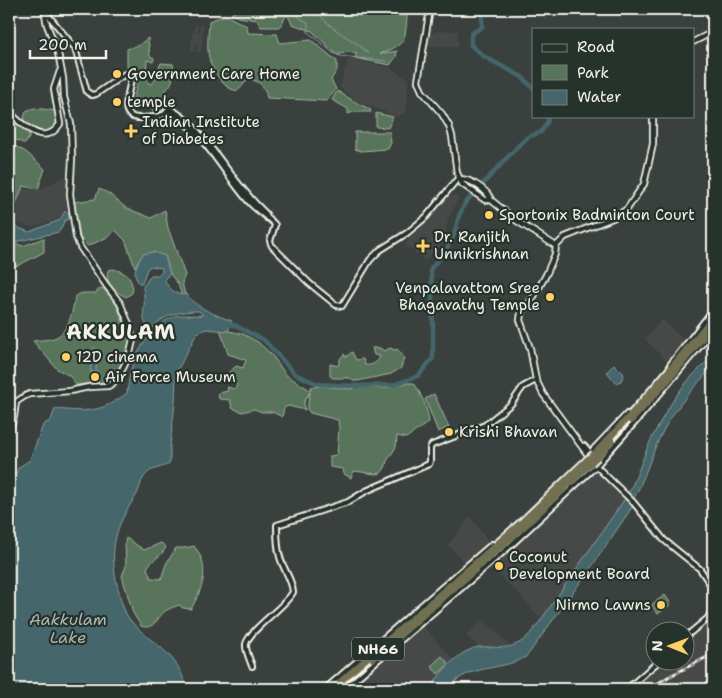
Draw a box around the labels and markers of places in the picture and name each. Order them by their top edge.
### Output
place label: Government Care Home [127,64,300,84]
marker: Government Care Home [111,68,123,80]
place label: temple [127,92,176,112]
marker: temple [111,96,123,108]
place label: Indian Institute of Diabetes [142,112,260,149]
marker: Indian Institute of Diabetes [124,124,138,138]
place label: Sportonix Badminton Court [499,205,695,225]
marker: Sportonix Badminton Court [483,209,495,221]
place label: Dr. Ranjith Unnikrishnan [434,227,529,264]
marker: Dr. Ranjith Unnikrishnan [416,239,430,253]
place label: Venpalavattom Sree Bhagavathy Temple [395,278,540,315]
marker: Venpalavattom Sree Bhagavathy Temple [544,291,556,303]
place label: 12D cinema [76,347,158,367]
marker: 12D cinema [60,351,72,363]
place label: Air Force Museum [105,367,236,387]
marker: Air Force Museum [89,371,101,383]
place label: Krishi Bhavan [459,422,557,442]
marker: Krishi Bhavan [443,426,455,438]
place label: Coconut Development Board [509,547,650,584]
marker: Coconut Development Board [493,560,505,572]
place label: Nirmo Lawns [556,595,651,615]
marker: Nirmo Lawns [655,599,667,611]

